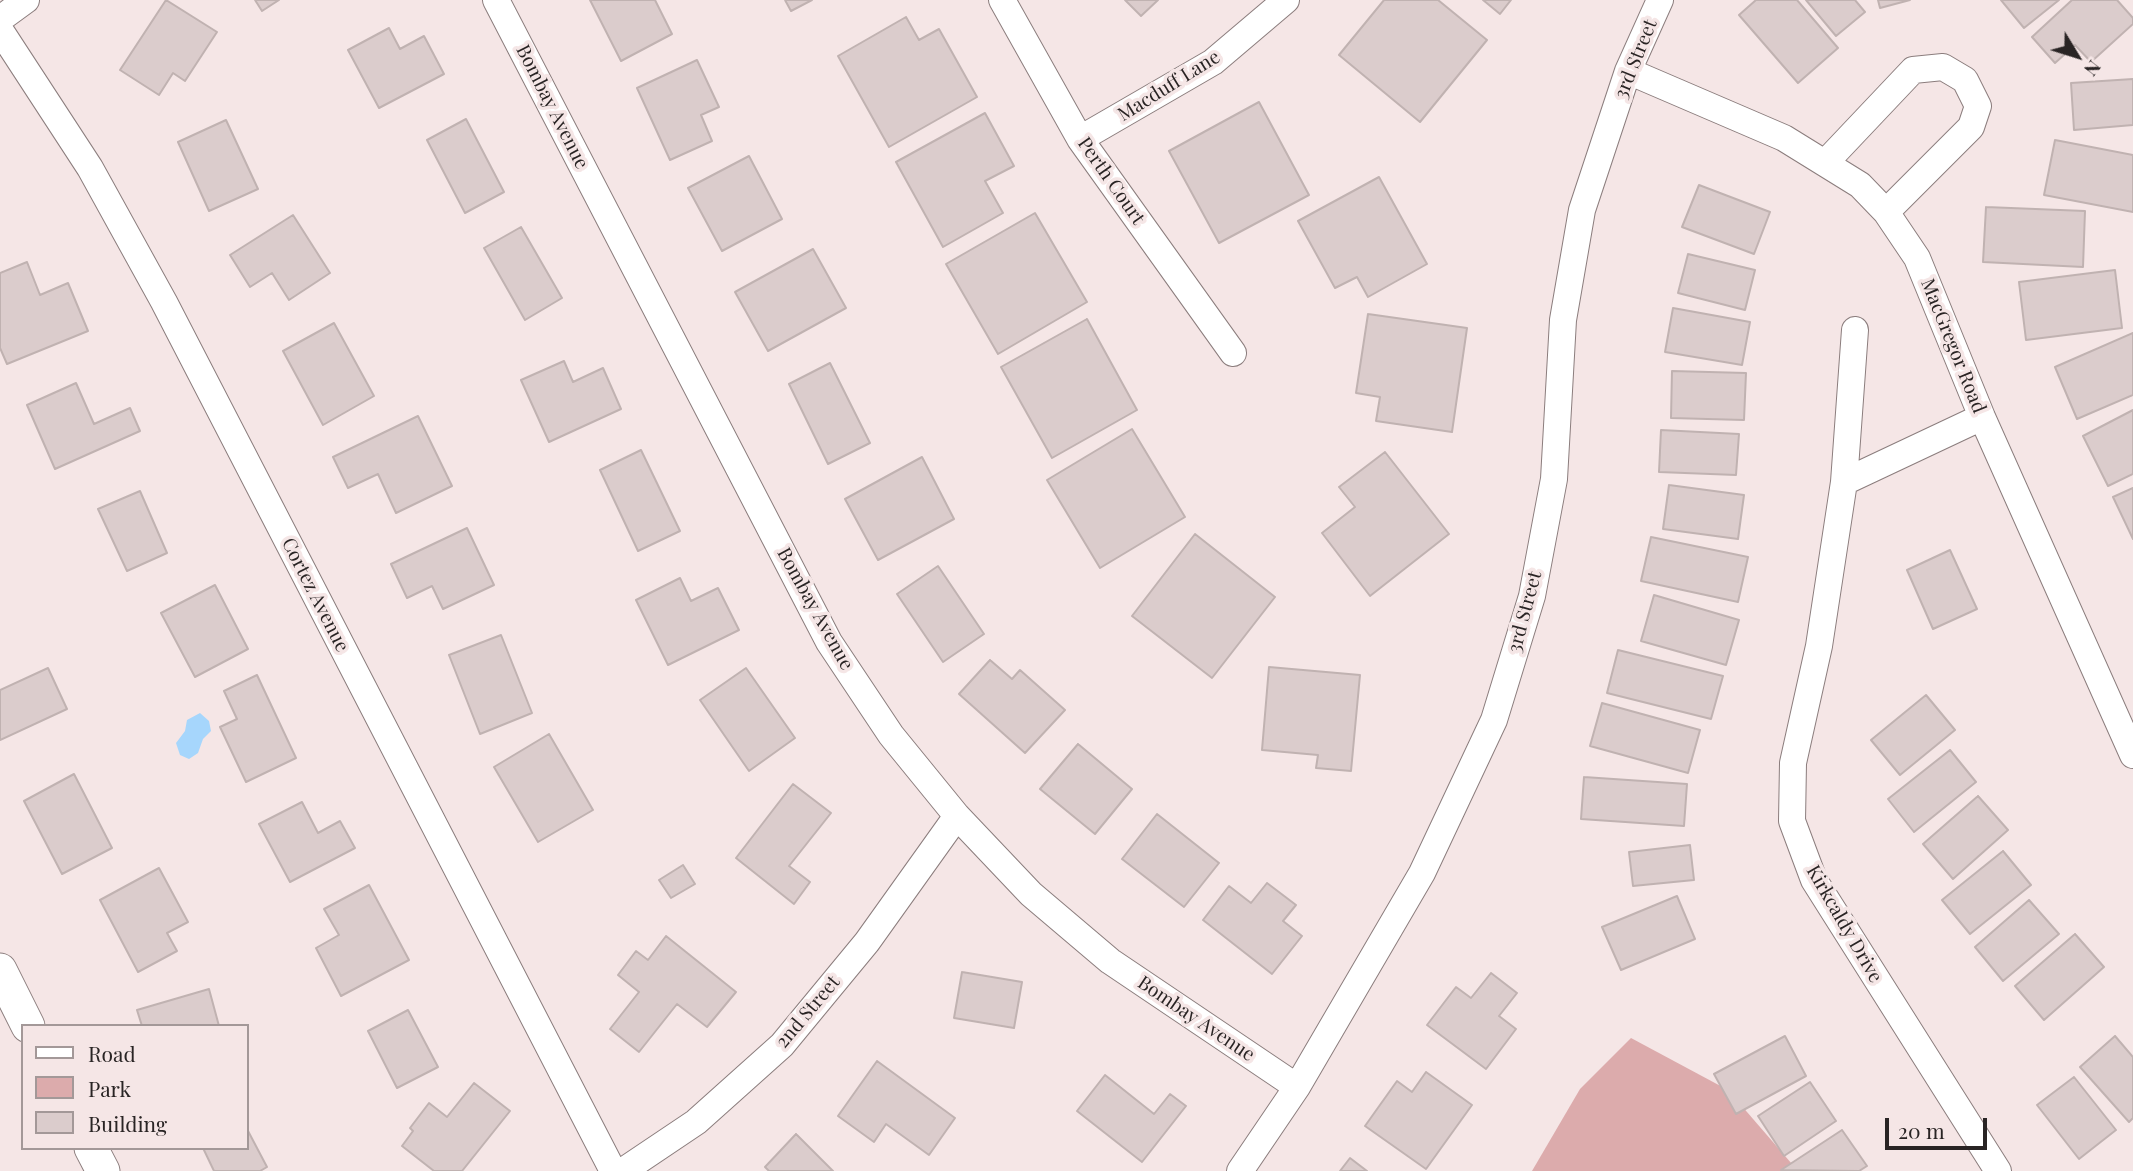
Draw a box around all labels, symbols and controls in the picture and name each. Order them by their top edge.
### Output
street label: 3rd Street [1610,16,1662,102]
north arrow [2042,21,2112,91]
street label: Bombay Avenue [511,41,593,173]
street label: Macduff Lane [1114,46,1224,126]
text: N [2079,56,2108,82]
street label: Perth Court [1073,133,1149,229]
street label: MacGregor Road [1916,276,1990,416]
street label: Cortez Avenue [277,534,353,656]
street label: Bombay Avenue [772,544,858,674]
street label: 3rd Street [1503,569,1547,655]
street label: Kirkcaldy Drive [1801,861,1887,987]
street label: 2nd Street [771,971,845,1053]
street label: Bombay Avenue [1133,971,1259,1067]
legend [21,1024,248,1150]
text: Road [88,1039,136,1067]
text: Park [88,1074,131,1102]
scale bar [1888,1104,1990,1148]
text: Building [88,1109,167,1137]
text: 20 m [1898,1116,1945,1144]

